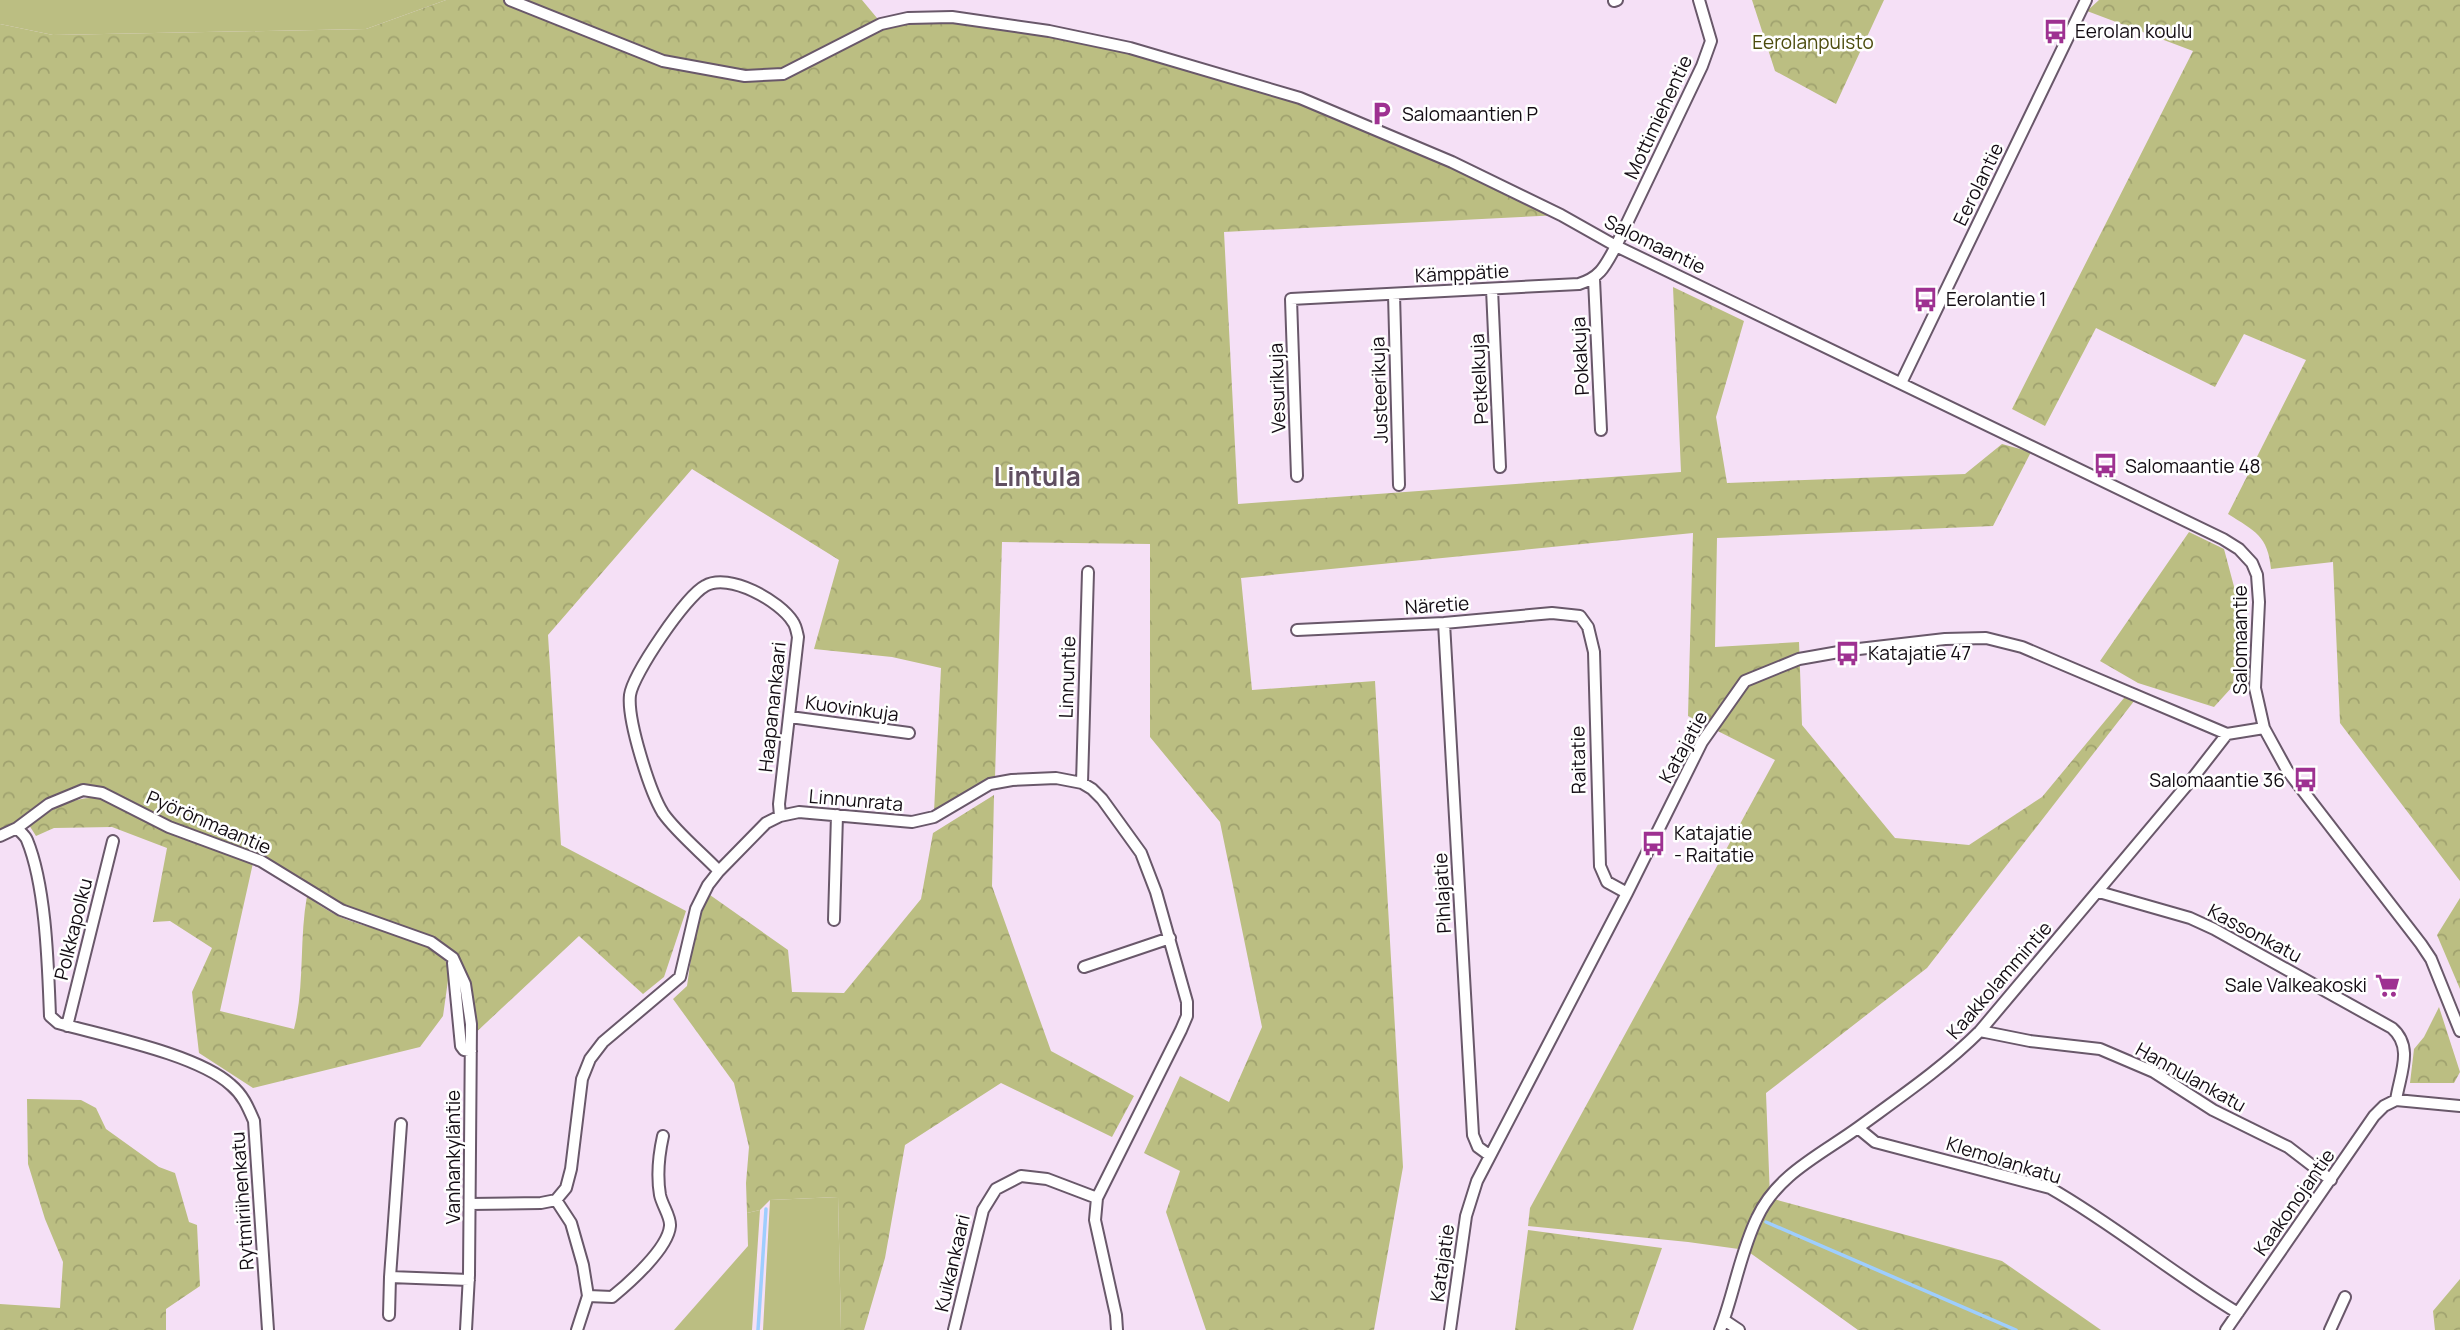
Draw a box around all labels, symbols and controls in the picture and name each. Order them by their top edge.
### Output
bus stop icon: Eerolan koulu [2041,17,2069,45]
place label: Eerolan koulu [2075,18,2192,44]
park label: Eerolanpuisto [1752,29,1874,55]
street label: Mottimiehentie [1618,51,1698,183]
parking icon: Salomaantien P [1368,100,1396,128]
place label: Salomaantien P [1402,101,1538,127]
street label: Eerolantie [1947,138,2009,230]
street label: Salomaantie [1600,208,1710,280]
street label: Kämppätie [1414,258,1510,288]
bus stop icon: Eerolantie 1 [1912,285,1940,313]
place label: Eerolantie 1 [1946,286,2046,312]
street label: Pokakuja [1565,316,1595,396]
street label: Petkelkuja [1464,333,1494,425]
street label: Justeerikuja [1364,336,1394,444]
street label: Vesurikuja [1262,343,1292,433]
bus stop icon: Salomaantie 48 [2091,452,2119,480]
place label: Salomaantie 48 [2125,453,2261,479]
district label: Lintula [993,458,1081,494]
street label: Salomaantie [2227,585,2253,695]
street label: Näretie [1404,590,1470,620]
street label: Linnuntie [1053,635,1081,719]
bus stop icon: Katajatie 47 [1834,639,1862,667]
place label: Katajatie 47 [1868,640,1971,666]
street label: Haapanankaari [752,641,792,773]
street label: Kuovinkuja [804,689,900,727]
street label: Katajatie [1653,706,1713,788]
street label: Raitatie [1564,726,1592,794]
bus stop icon: Salomaantie 36 [2291,766,2319,794]
place label: Salomaantie 36 [2149,767,2285,793]
street label: Linnunrata [808,783,904,817]
street label: Pyörönmaantie [143,784,275,860]
place label: Katajatie - Raitatie [1674,820,1754,868]
bus stop icon: Katajatie - Raitatie [1640,830,1668,858]
street label: Pihlajatie [1427,852,1457,934]
street label: Polkkapolku [48,875,98,983]
street label: Kassonkatu [2203,897,2307,969]
street label: Kaakkolammintie [1941,915,2057,1045]
supermarket icon: Sale Valkeakoski [2373,971,2401,999]
place label: Sale Valkeakoski [2225,972,2367,998]
street label: Hannulankatu [2131,1036,2251,1118]
street label: Vanhankyläntie [440,1090,466,1224]
street label: Klemolankatu [1943,1130,2065,1190]
street label: Rytmiriihenkatu [224,1131,260,1271]
street label: Kaakonojantie [2247,1143,2341,1261]
street label: Kuikankaari [928,1212,976,1314]
street label: Katajatie [1424,1222,1460,1304]

